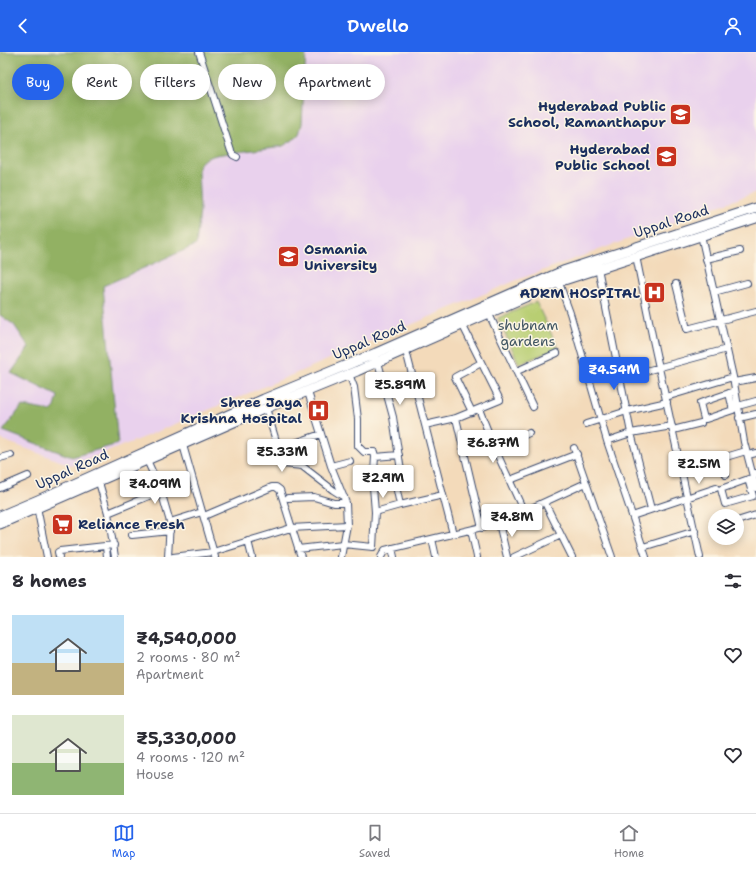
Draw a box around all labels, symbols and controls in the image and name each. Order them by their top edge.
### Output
text: Dwello [347,14,409,38]
icon: back [12,15,34,37]
icon: person [722,15,744,37]
chip: Buy [12,64,64,100]
chip: Rent [72,64,132,100]
chip: Filters [140,64,210,100]
chip: New [218,64,276,100]
chip: Apartment [284,64,385,100]
place label: Hyderabad Public School, Ramanthapur [508,97,666,131]
school or university icon: Hyderabad Public School, Ramanthapur [668,101,694,127]
place label: Hyderabad Public School [555,140,650,174]
school or university icon: Hyderabad Public School [653,144,679,170]
street label: Uppal Road [631,200,711,242]
place label: Osmania University [304,240,377,274]
school or university icon: Osmania University [276,244,302,270]
hospital icon: ADRM HOSPITAL [642,280,668,306]
place label: ADRM HOSPITAL [520,284,640,302]
street label: Uppal Road [330,316,409,364]
park label: shubnam gardens [498,316,558,350]
pin: ₹4.54M [581,357,647,391]
text: ₹4.54M [588,361,640,378]
pin: ₹5.89M [367,372,433,406]
text: ₹5.89M [374,376,426,393]
place label: Shree Jaya Krishna Hospital [181,393,302,427]
hospital icon: Shree Jaya Krishna Hospital [305,397,331,423]
pin: ₹6.87M [460,430,526,464]
text: ₹6.87M [467,434,519,451]
pin: ₹5.33M [249,439,315,473]
text: ₹5.33M [256,443,308,460]
street label: Uppal Road [33,445,111,493]
pin: ₹2.5M [671,451,727,485]
text: ₹2.5M [677,455,721,472]
pin: ₹2.9M [355,465,411,499]
text: ₹2.9M [362,469,404,486]
pin: ₹4.09M [122,471,188,505]
text: ₹4.09M [129,475,181,492]
pin: ₹4.8M [484,504,540,538]
text: ₹4.8M [490,508,534,525]
map controls [708,509,744,545]
button: layers [708,509,744,545]
supermarket icon: Reliance Fresh [50,511,76,537]
place label: Reliance Fresh [78,515,185,533]
text: 8 homes [12,570,87,592]
icon: filters [722,570,744,592]
text: ₹4,540,000 [136,627,237,649]
icon: home [44,631,92,679]
icon: heart [722,644,744,666]
text: 2 rooms · 80 m² [136,649,240,666]
text: Apartment [136,666,204,683]
text: ₹5,330,000 [136,727,236,749]
icon: home [44,731,92,779]
icon: heart [722,744,744,766]
text: 4 rooms · 120 m² [136,749,245,766]
text: House [136,766,174,783]
tab: Map [112,822,135,861]
tab: Saved [359,822,390,861]
tab: Home [614,822,644,861]

